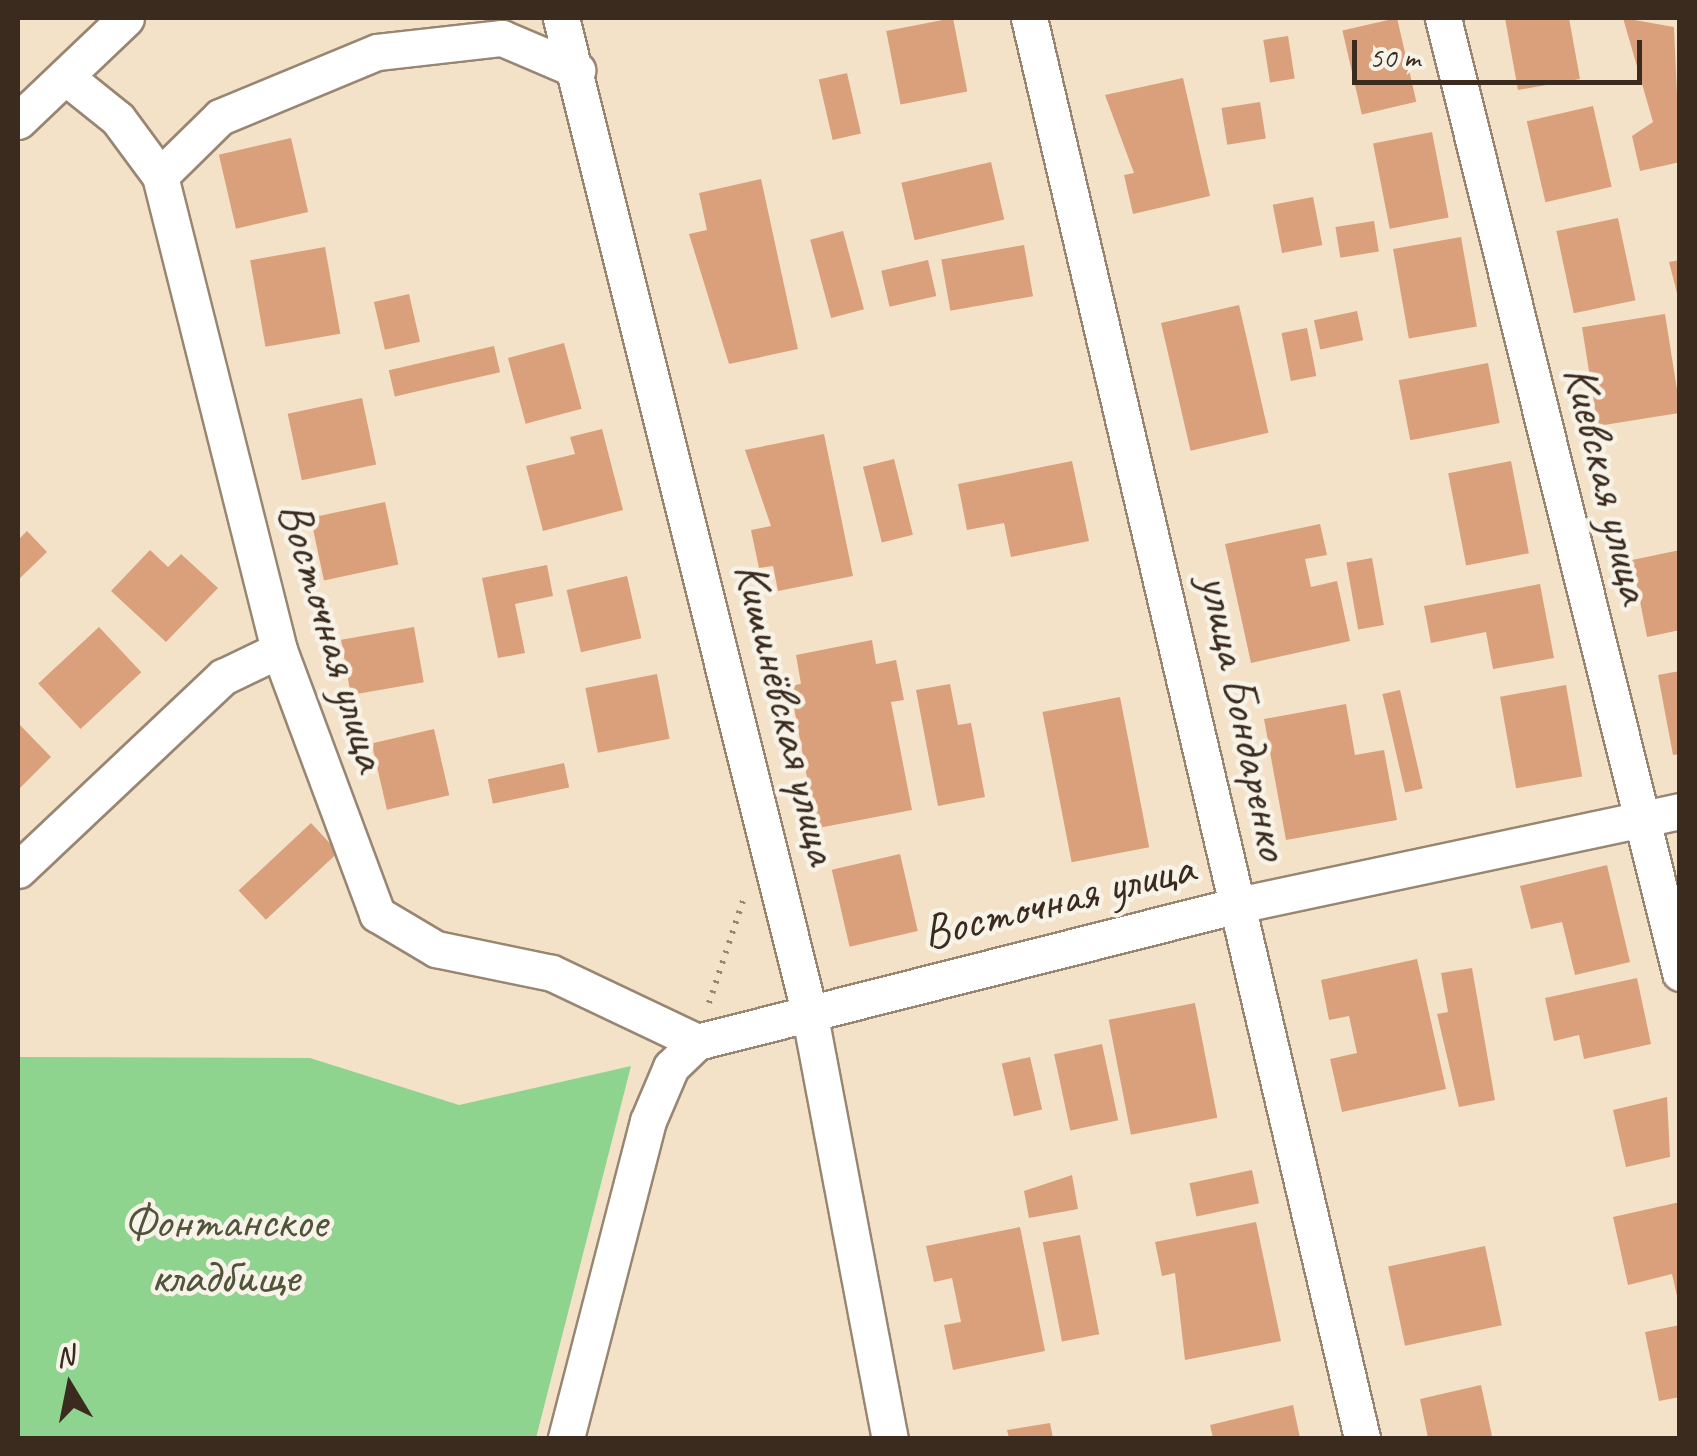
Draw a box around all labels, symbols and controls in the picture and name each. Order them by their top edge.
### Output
scale bar [1357,20,1647,82]
text: 50 m [1369,38,1420,76]
street label: Киевская улица [1551,359,1665,609]
street label: Восточная улица [264,493,402,779]
street label: Кишинёвская улица [721,555,853,871]
street label: улица Бондаренко [1187,570,1303,864]
street label: Восточная улица [914,838,1202,962]
park label: Фонтанское кладбище [123,1192,327,1305]
north arrow [20,1336,120,1436]
text: N [53,1337,76,1375]

